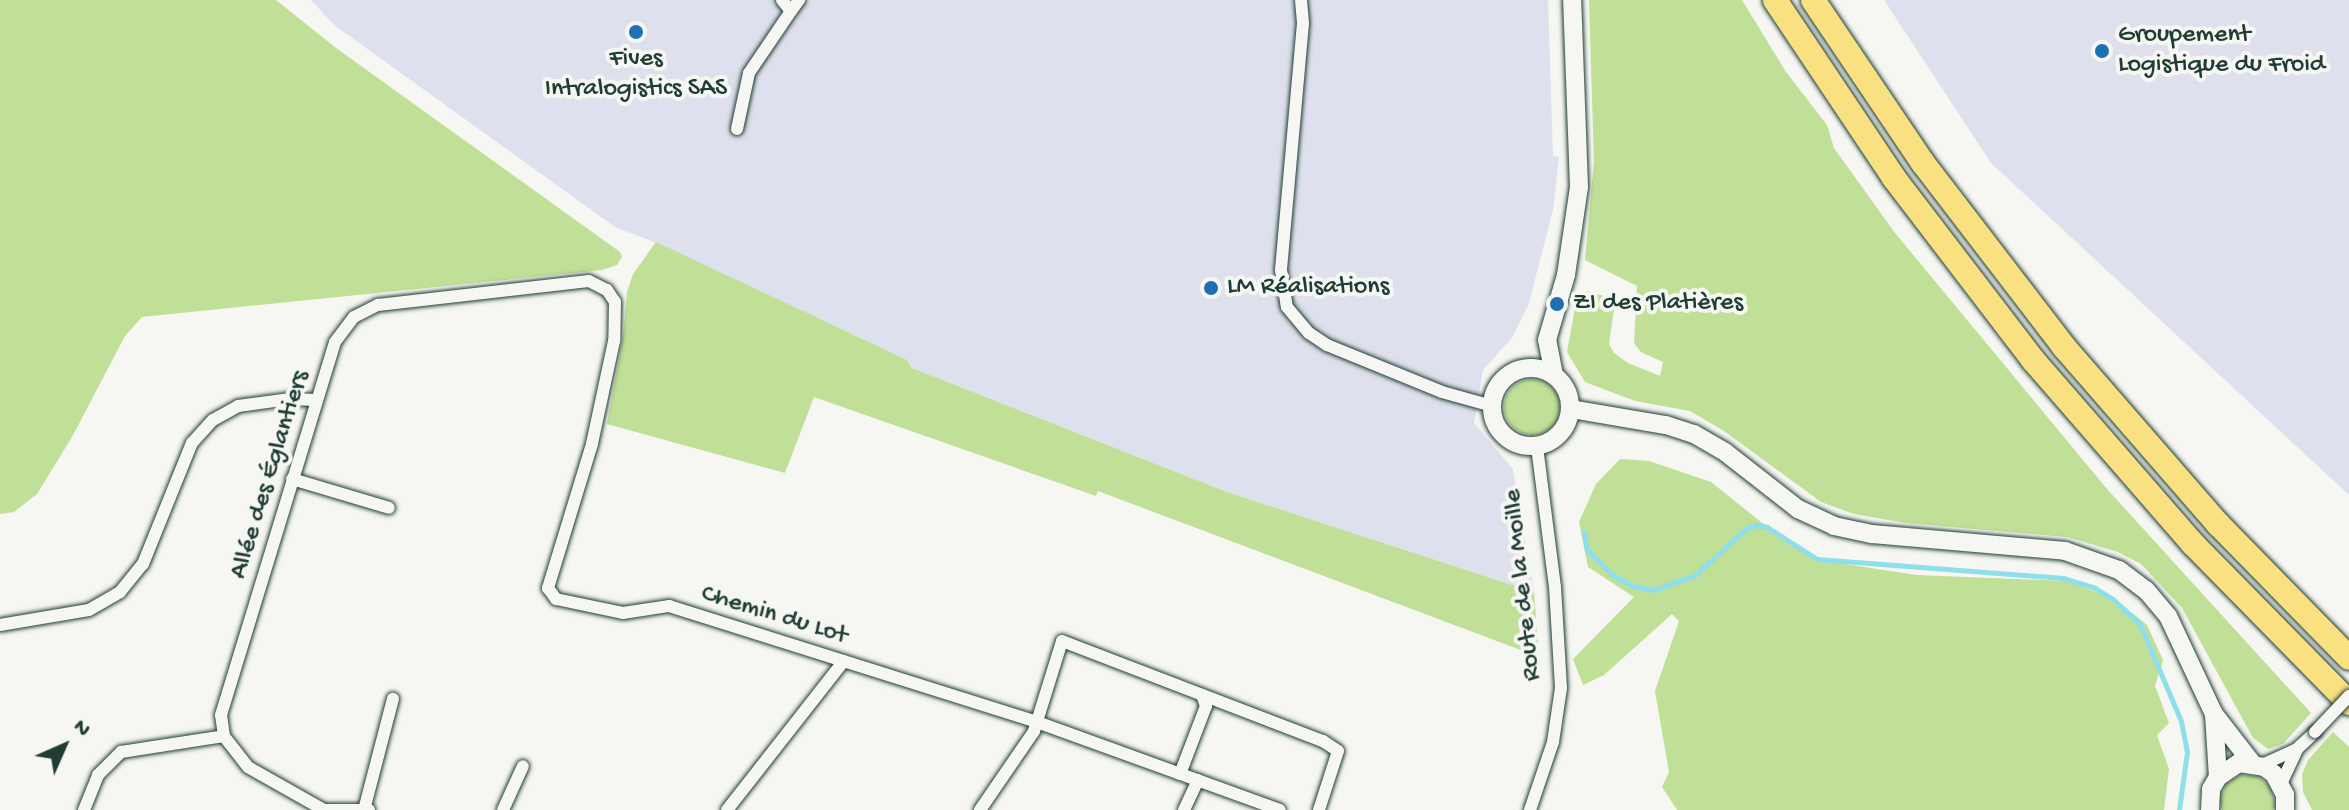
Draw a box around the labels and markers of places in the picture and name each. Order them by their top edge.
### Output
place label: Groupement Logistique du Froid [2118,20,2325,82]
marker: Fives Intralogistics SAS [627,23,645,41]
marker: Groupement Logistique du Froid [2093,42,2111,60]
place label: Fives Intralogistics SAS [545,44,727,106]
place label: LM Réalisations [1227,272,1389,304]
marker: LM Réalisations [1202,279,1220,297]
place label: ZI des Platières [1573,288,1743,320]
marker: ZI des Platières [1548,295,1566,313]

